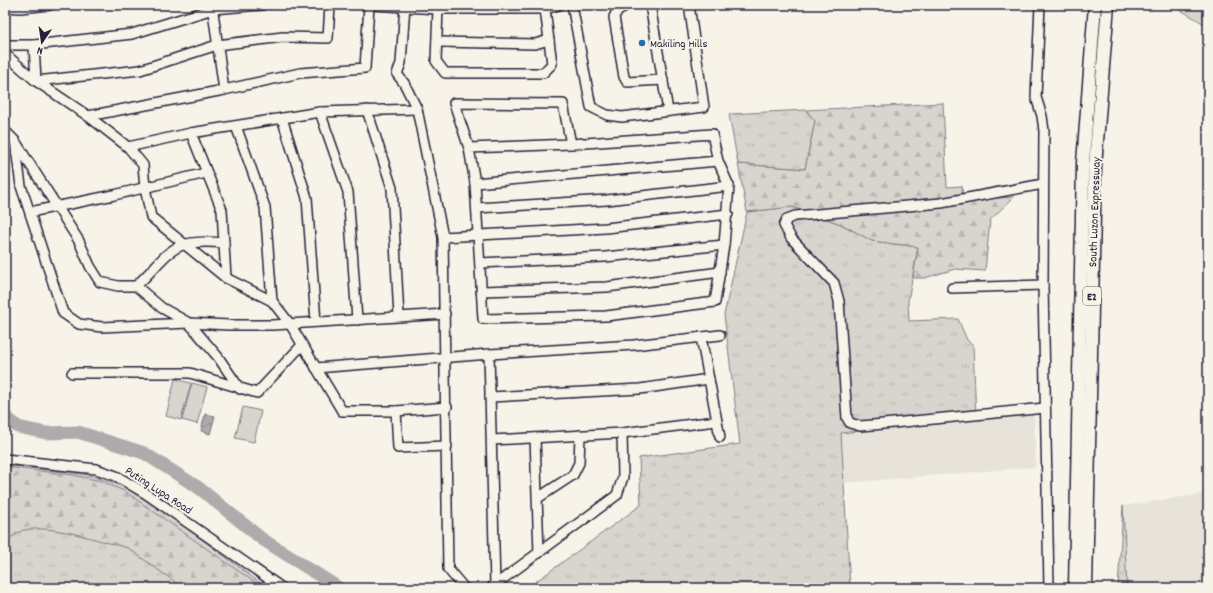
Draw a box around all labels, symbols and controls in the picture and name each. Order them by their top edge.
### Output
north arrow [22,22,62,62]
place label: Makiling Hills [650,36,707,53]
marker: Makiling Hills [637,38,647,48]
text: N [35,41,45,58]
street label: South Luzon Expressway [1085,156,1106,267]
road number: E2 [1083,287,1101,305]
street label: Puting Lupa Road [121,463,195,519]

